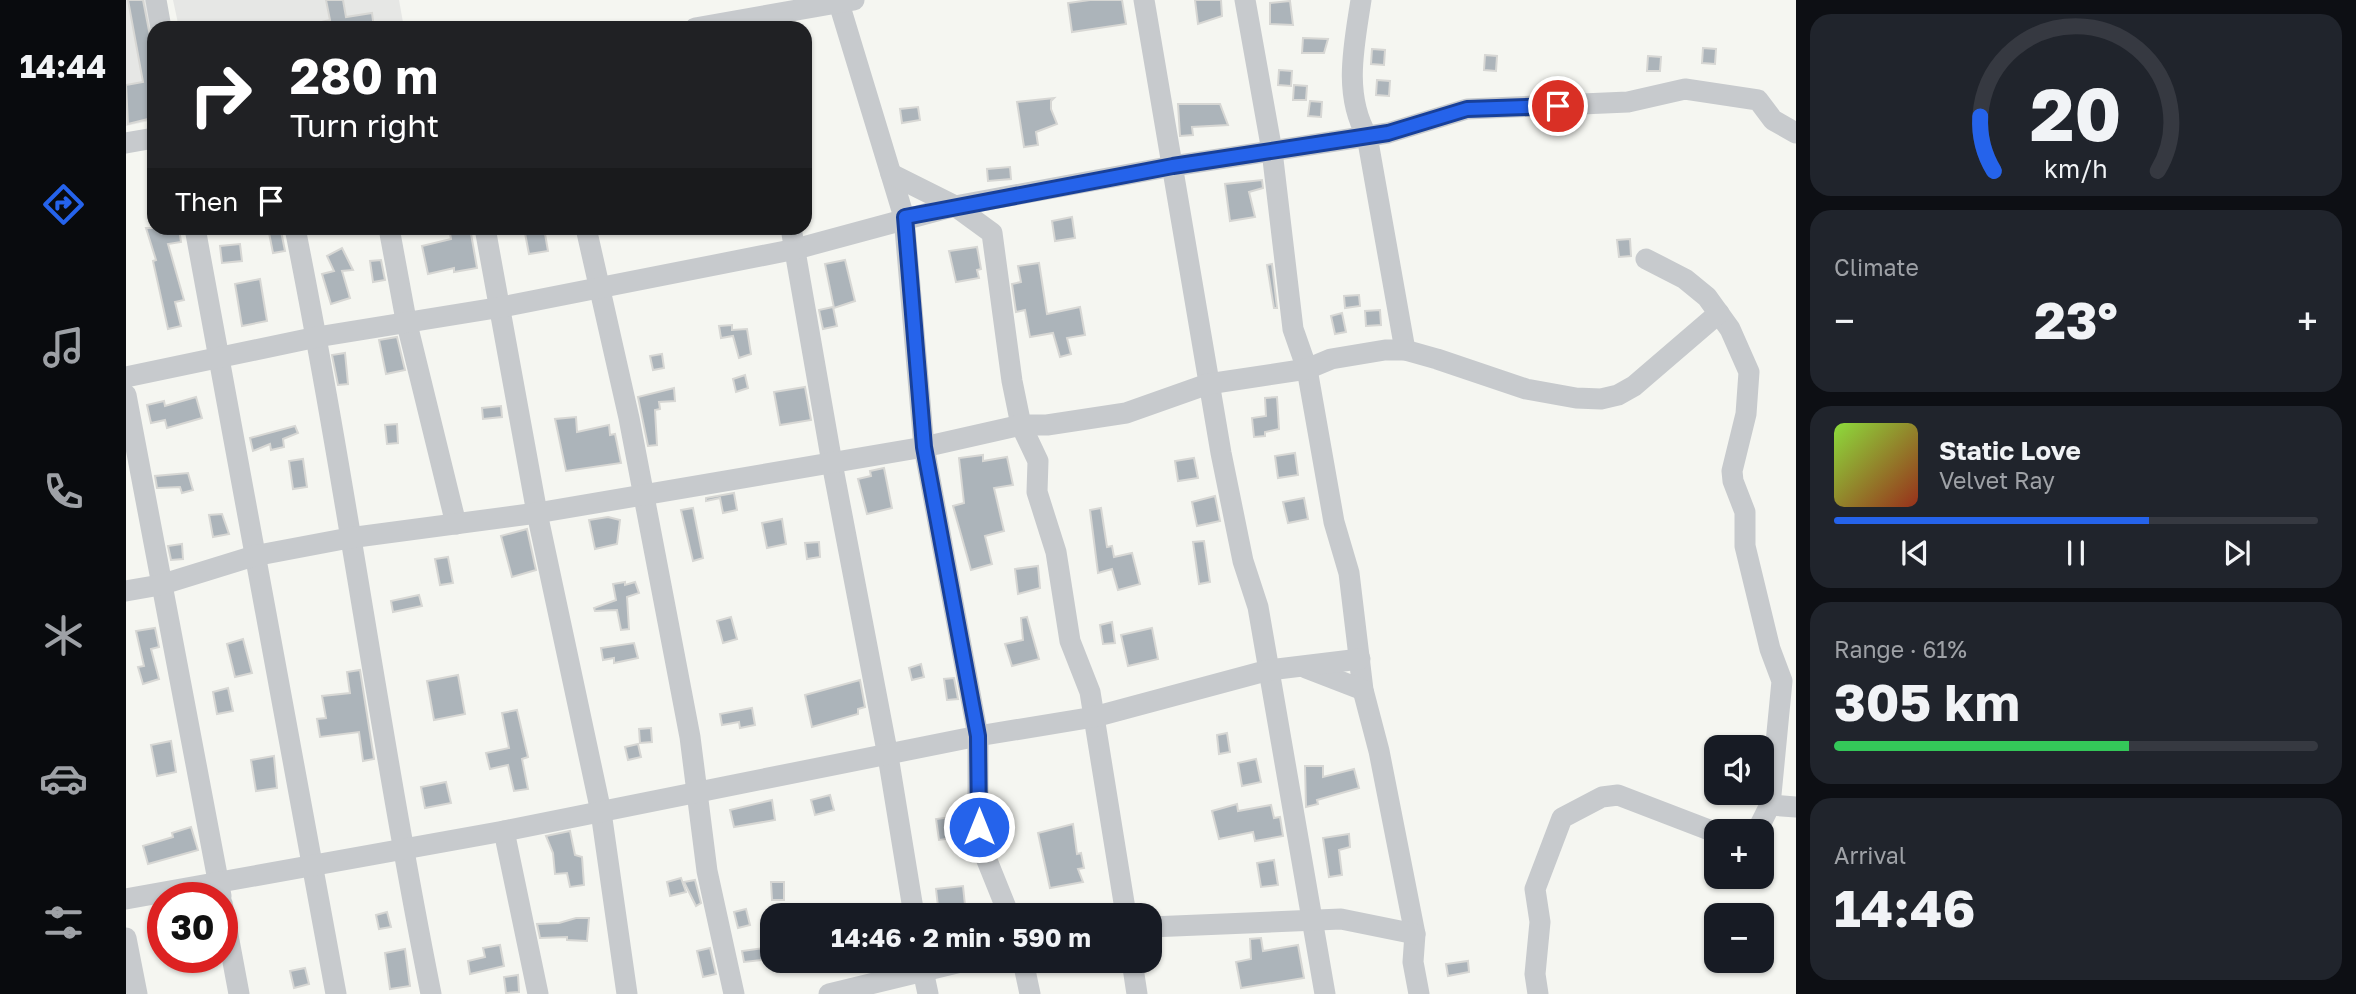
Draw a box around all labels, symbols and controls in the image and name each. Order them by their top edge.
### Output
text: 280 m [290,46,438,105]
text: 14:44 [20,47,106,85]
icon: right [175,49,266,140]
text: 20 [2030,70,2122,157]
pin [1528,76,1588,136]
icon: arrive [1539,87,1577,125]
text: Turn right [290,106,439,144]
text: km/h [2044,153,2108,184]
icon: directions [39,180,88,229]
icon: arrive [252,182,290,220]
text: Then [175,186,238,217]
text: Climate [1834,253,1919,281]
text: 23° [2034,288,2118,350]
text: − [1834,298,1855,343]
text: + [2297,298,2318,343]
icon: music [39,323,88,372]
text: Static Love [1939,435,2081,466]
text: Velvet Ray [1939,466,2055,494]
icon: phone [39,467,88,516]
icon: previous [1896,534,1934,572]
icon: pause [2057,534,2095,572]
icon: next [2218,534,2256,572]
icon: climate [39,611,88,660]
text: Range · 61% [1834,635,1967,663]
text: 305 km [1834,670,2020,732]
map controls [1704,735,1774,973]
button: sound [1704,735,1774,805]
icon: car [39,754,88,803]
position arrow [942,790,1016,864]
button: + [1704,819,1774,889]
text: Arrival [1834,841,1906,869]
text: 14:46 [1834,876,1975,938]
speed limit sign: 30 [147,882,238,973]
icon: filters [39,898,88,947]
button: − [1704,903,1774,973]
text: 14:46 · 2 min · 590 m [831,922,1091,953]

